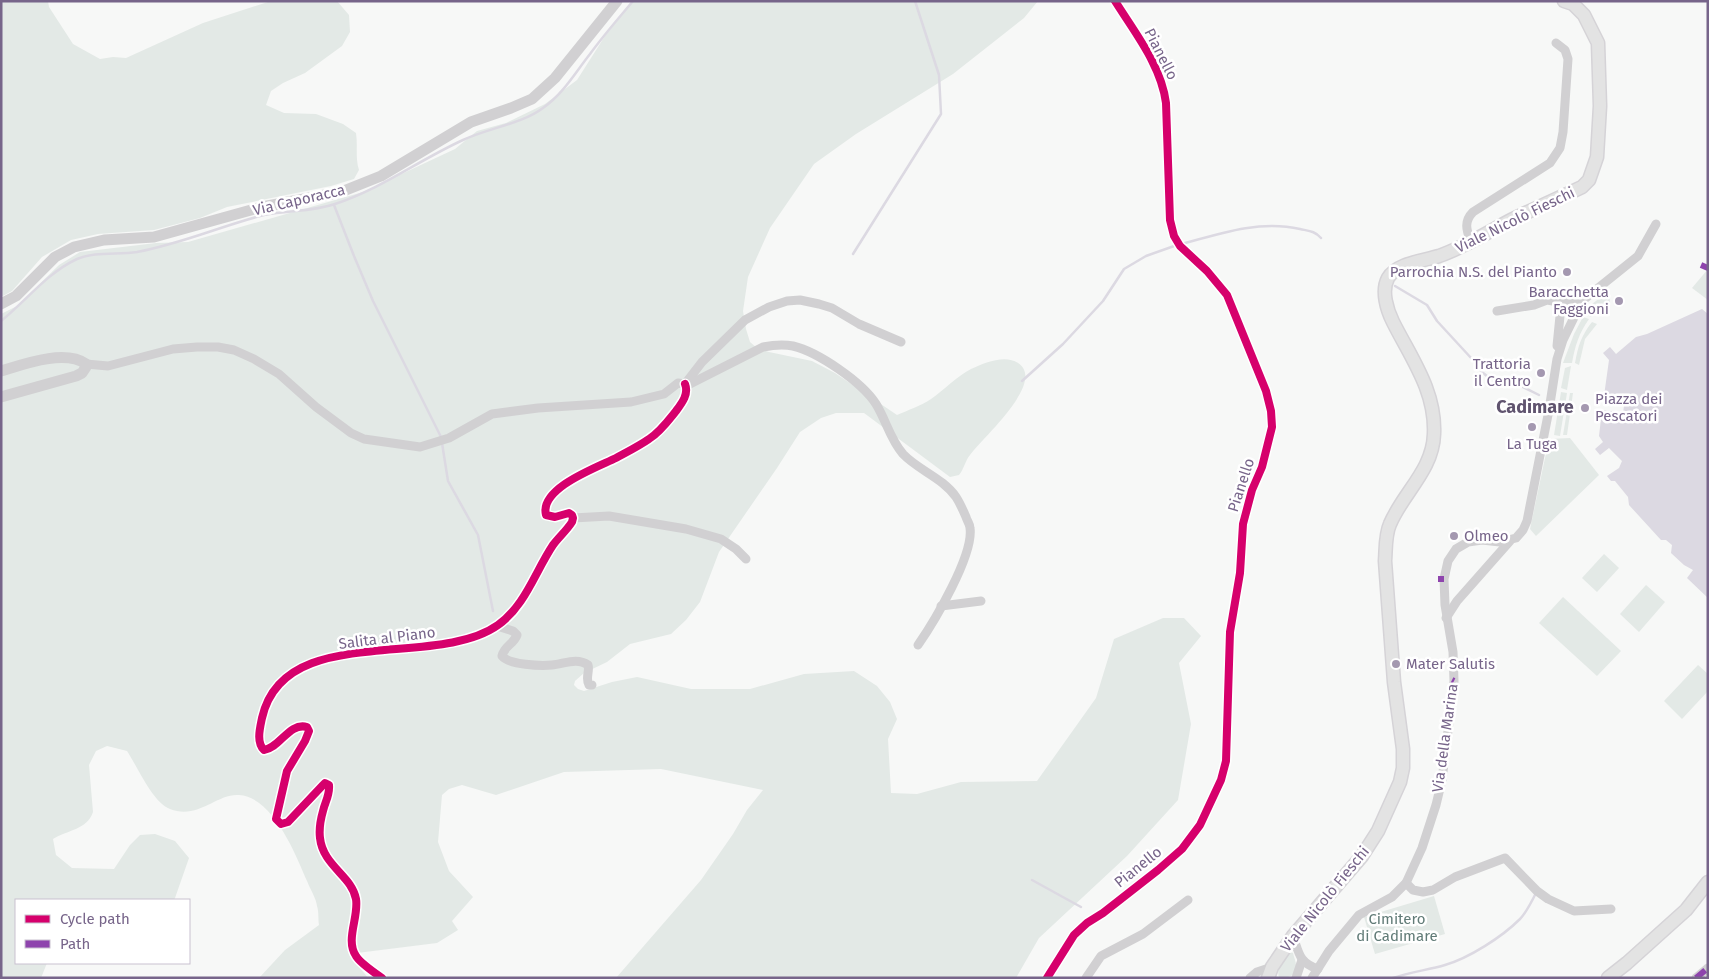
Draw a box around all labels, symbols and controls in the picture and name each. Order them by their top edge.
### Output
street label: Pianello [1140,25,1182,83]
street label: Via Caporacca [251,181,347,219]
street label: Viale Nicolò Fieschi [1452,183,1578,257]
place label: Parrochia N.S. del Pianto [1390,263,1557,281]
marker: Parrochia N.S. del Pianto [1561,266,1573,278]
place label: Baracchetta Faggioni [1528,283,1609,318]
marker: Baracchetta Faggioni [1613,295,1625,307]
place label: Trattoria il Centro [1473,355,1531,390]
marker: Trattoria il Centro [1535,367,1547,379]
place label: Piazza dei Pescatori [1595,390,1663,425]
district label: Cadimare [1496,396,1574,418]
marker: Piazza dei Pescatori [1579,402,1591,414]
marker: La Tuga [1526,421,1538,433]
place label: La Tuga [1506,435,1558,453]
street label: Pianello [1224,456,1258,514]
place label: Olmeo [1464,527,1509,545]
marker: Olmeo [1448,530,1460,542]
street label: Salita al Piano [338,623,436,653]
place label: Mater Salutis [1406,655,1495,673]
marker: Mater Salutis [1390,658,1402,670]
street label: Via della Marina [1428,683,1462,793]
street label: Pianello [1111,843,1165,891]
street label: Viale Nicolò Fieschi [1277,843,1373,955]
legend [15,899,190,964]
text: Cycle path [60,910,130,928]
park label: Cimitero di Cadimare [1356,910,1438,945]
text: Path [60,935,90,953]

